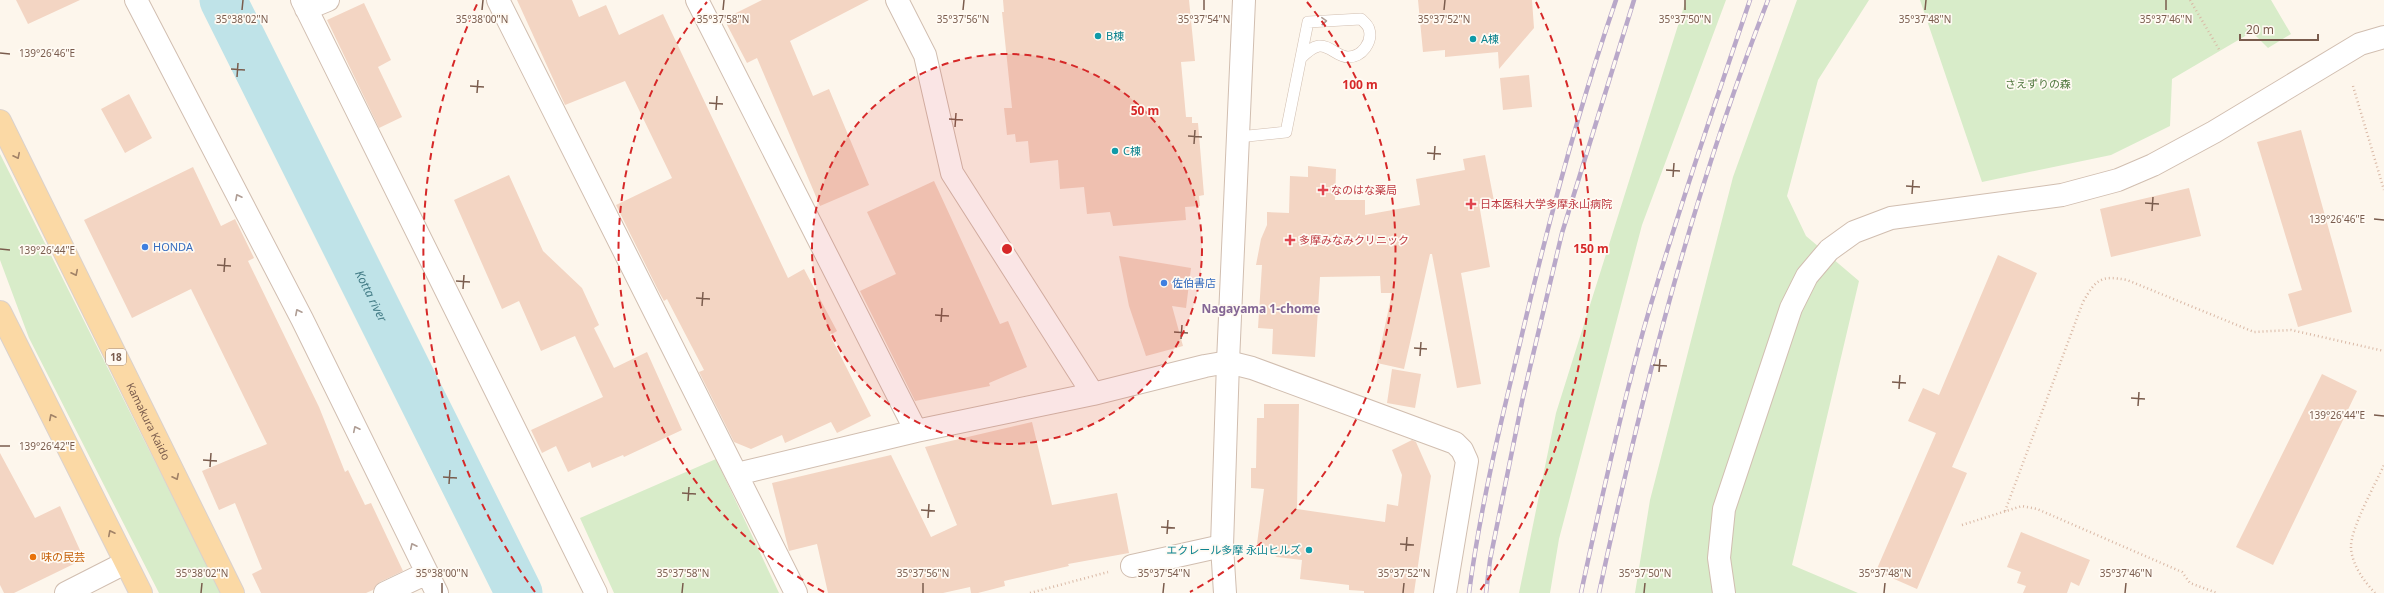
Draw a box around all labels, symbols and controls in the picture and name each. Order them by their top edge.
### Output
text: 35°38'02"N [216,12,268,26]
text: 35°38'00"N [456,12,508,26]
text: 35°37'58"N [697,12,749,26]
text: 35°37'56"N [937,12,989,26]
text: 35°37'54"N [1178,12,1230,26]
text: 35°37'52"N [1418,12,1470,26]
text: 35°37'50"N [1659,12,1711,26]
text: 35°37'48"N [1899,12,1951,26]
text: 35°37'46"N [2140,12,2192,26]
one-way arrow [1321,16,1327,25]
scale bar [2240,16,2318,42]
text: 20 m [2246,21,2274,38]
place label: B棟 [1106,28,1124,43]
marker: B棟 [1093,31,1103,41]
place label: A棟 [1481,31,1499,46]
marker: A棟 [1468,34,1478,44]
text: 139°26'46"E [19,46,75,60]
text: 100 m [1342,76,1378,93]
park label: さえずりの森 [2005,76,2071,91]
text: 50 m [1131,102,1159,119]
place label: C棟 [1123,143,1141,158]
marker: C棟 [1110,146,1120,156]
one-way arrow [12,152,20,159]
place label: なのはな薬局 [1331,182,1397,197]
marker: なのはな薬局 [1318,185,1328,195]
one-way arrow [236,194,243,201]
place label: 日本医科大学多摩永山病院 [1480,196,1612,211]
marker: 日本医科大学多摩永山病院 [1465,198,1477,210]
text: 139°26'46"E [2309,212,2365,226]
place label: 多摩みなみクリニック [1299,232,1409,247]
marker: 多摩みなみクリニック [1284,234,1296,246]
place label: HONDA [153,239,194,254]
text: 150 m [1573,240,1609,257]
marker: HONDA [140,242,150,252]
centre of rings [1000,242,1014,256]
text: 139°26'44"E [19,243,75,257]
water label: Kotta river [351,267,392,326]
one-way arrow [70,269,78,276]
place label: 佐伯書店 [1172,275,1216,290]
marker: 佐伯書店 [1159,278,1169,288]
district label: Nagayama 1-chome [1202,300,1320,317]
one-way arrow [296,309,303,317]
road number: 18 [106,349,126,365]
street label: Kamakura Kaido [123,380,174,463]
text: 139°26'44"E [2309,408,2365,422]
one-way arrow [50,414,57,421]
one-way arrow [353,426,361,433]
text: 139°26'42"E [19,439,75,453]
one-way arrow [171,473,179,481]
one-way arrow [108,530,115,537]
one-way arrow [410,542,418,550]
place label: エクレール多摩 永山ヒルズ [1166,542,1301,557]
marker: エクレール多摩 永山ヒルズ [1304,545,1314,555]
place label: 味の民芸 [41,549,85,564]
marker: 味の民芸 [28,552,38,562]
text: 35°38'02"N [176,566,228,580]
text: 35°38'00"N [416,566,468,580]
text: 35°37'58"N [657,566,709,580]
text: 35°37'56"N [897,566,949,580]
text: 35°37'54"N [1138,566,1190,580]
text: 35°37'52"N [1378,566,1430,580]
text: 35°37'50"N [1619,566,1671,580]
text: 35°37'48"N [1859,566,1911,580]
text: 35°37'46"N [2100,566,2152,580]

